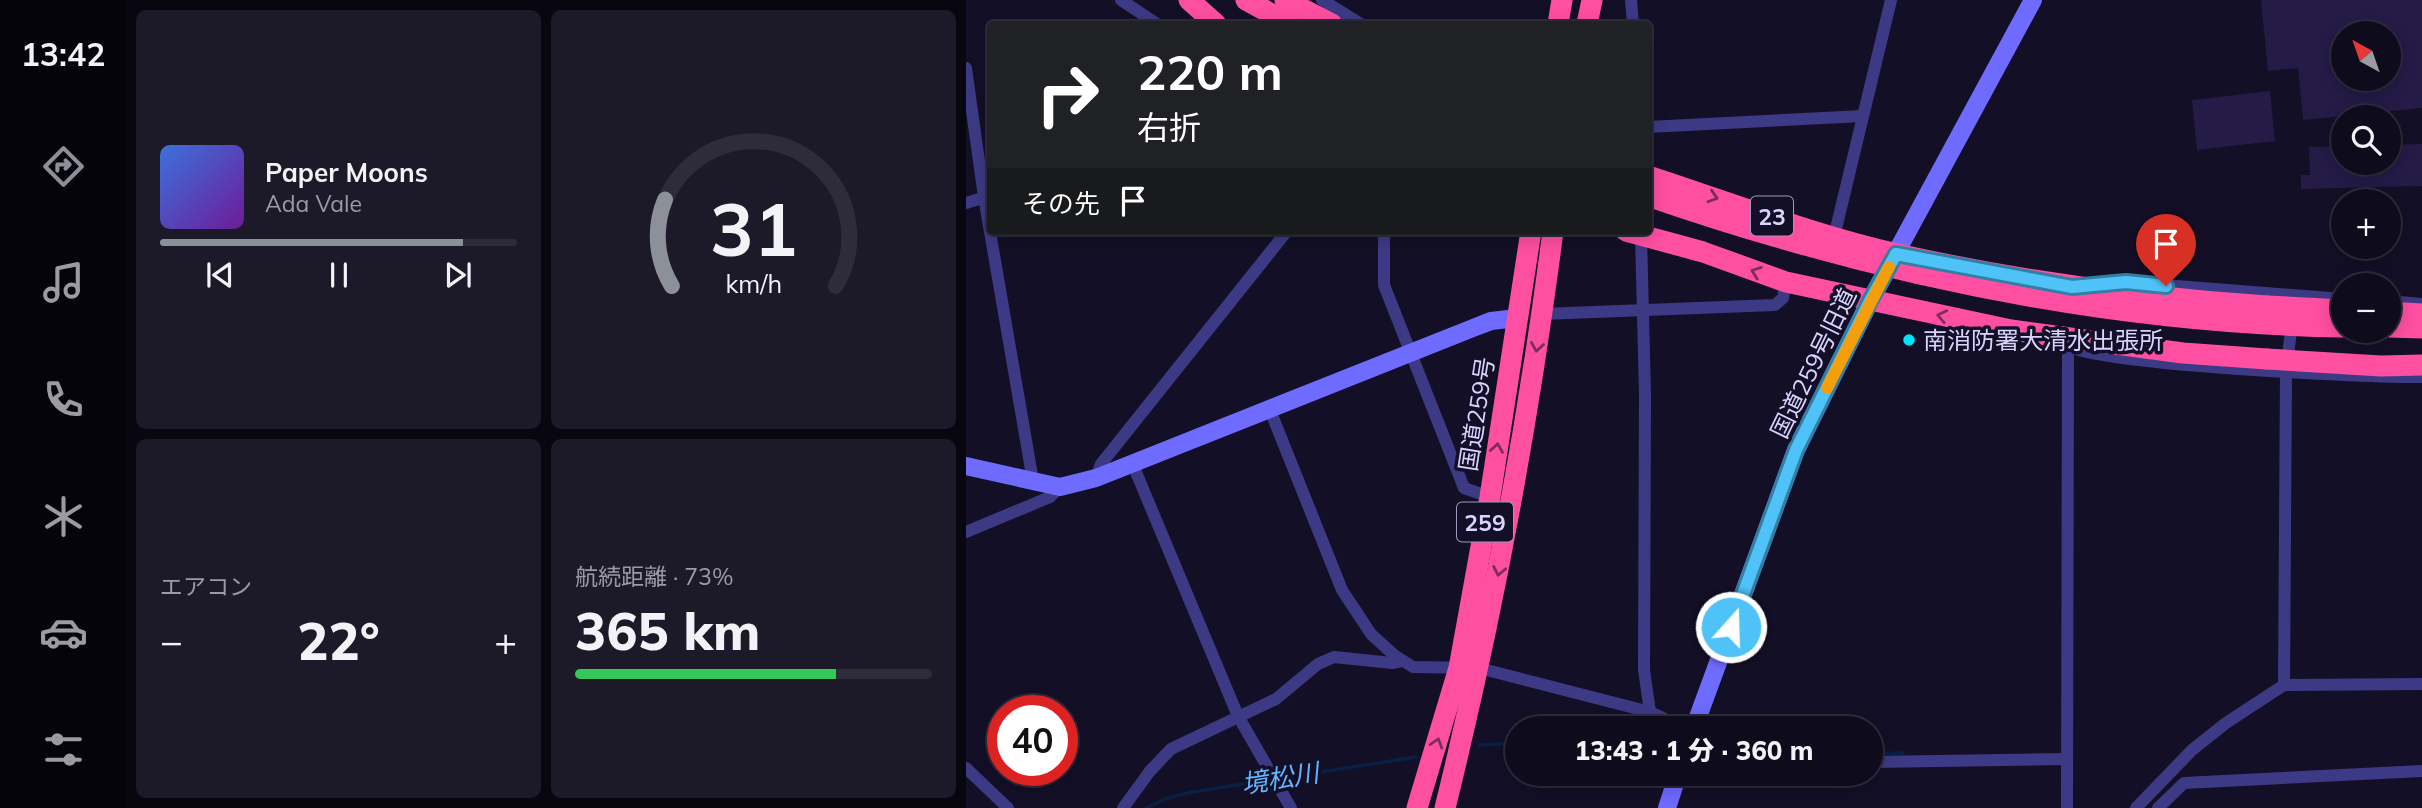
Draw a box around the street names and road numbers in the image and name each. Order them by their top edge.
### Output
road number: 23 [1751,196,1793,236]
street label: 国道259号旧道 [1764,283,1862,443]
street label: 国道259号 [1452,355,1500,473]
road number: 259 [1457,502,1513,542]

